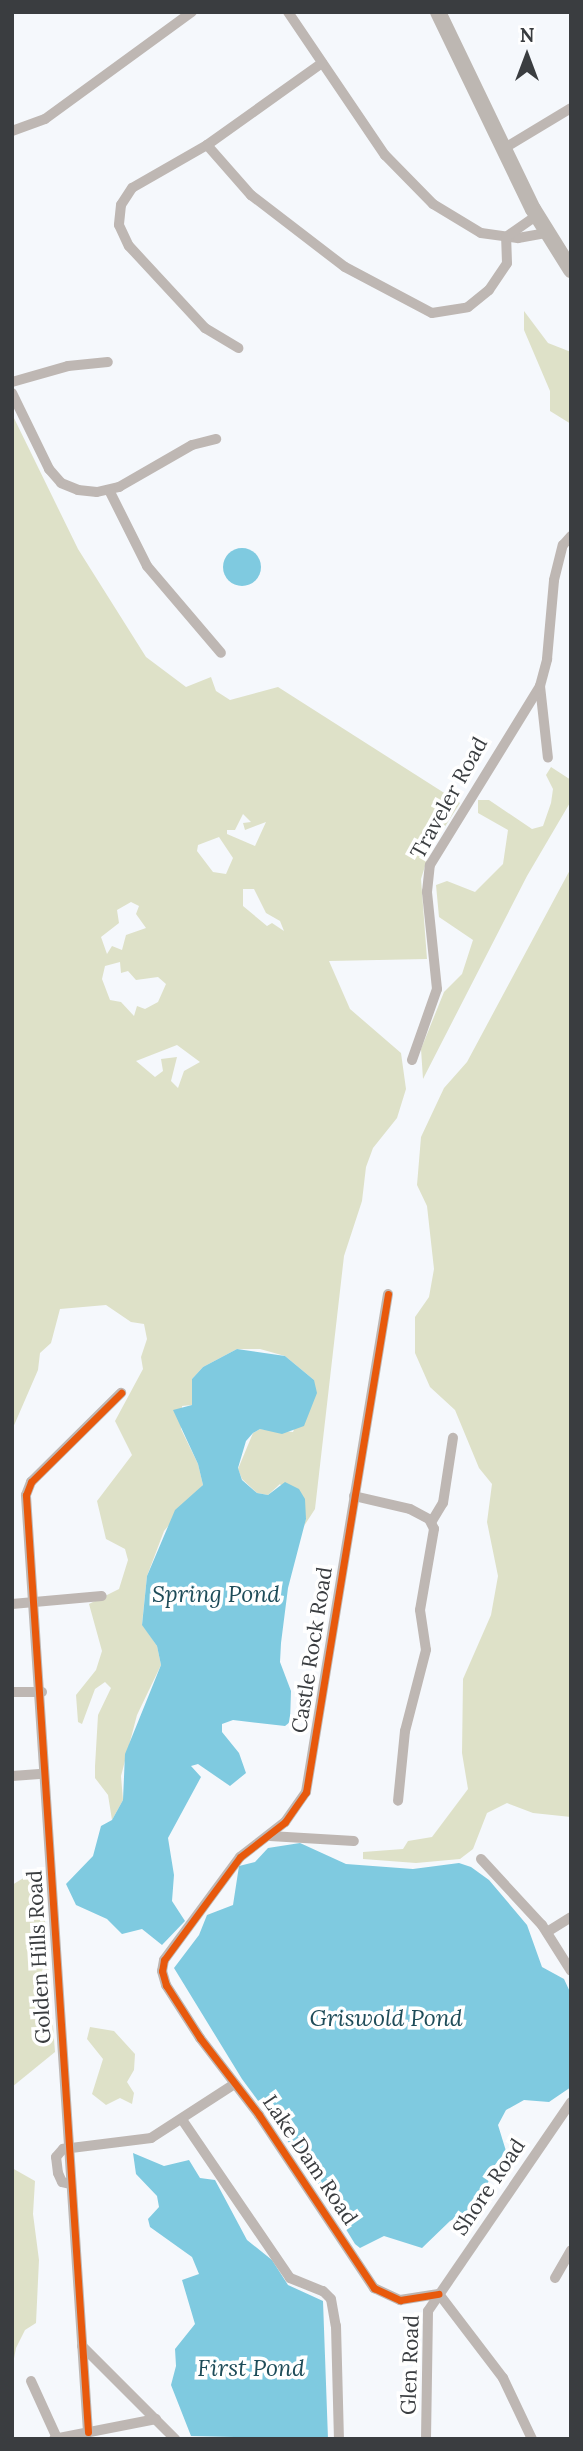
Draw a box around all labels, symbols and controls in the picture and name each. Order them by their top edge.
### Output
north arrow [492,21,562,91]
text: N [520,23,534,47]
street label: Traveler Road [405,733,493,863]
street label: Castle Rock Road [286,1565,338,1735]
water label: Spring Pond [152,1580,280,1608]
street label: Golden Hills Road [22,1870,56,2044]
water label: Griswold Pond [309,2004,463,2032]
street label: Lake Dam Road [257,2090,363,2230]
street label: Shore Road [447,2134,531,2240]
street label: Glen Road [396,2315,424,2415]
water label: First Pond [197,2354,305,2382]

